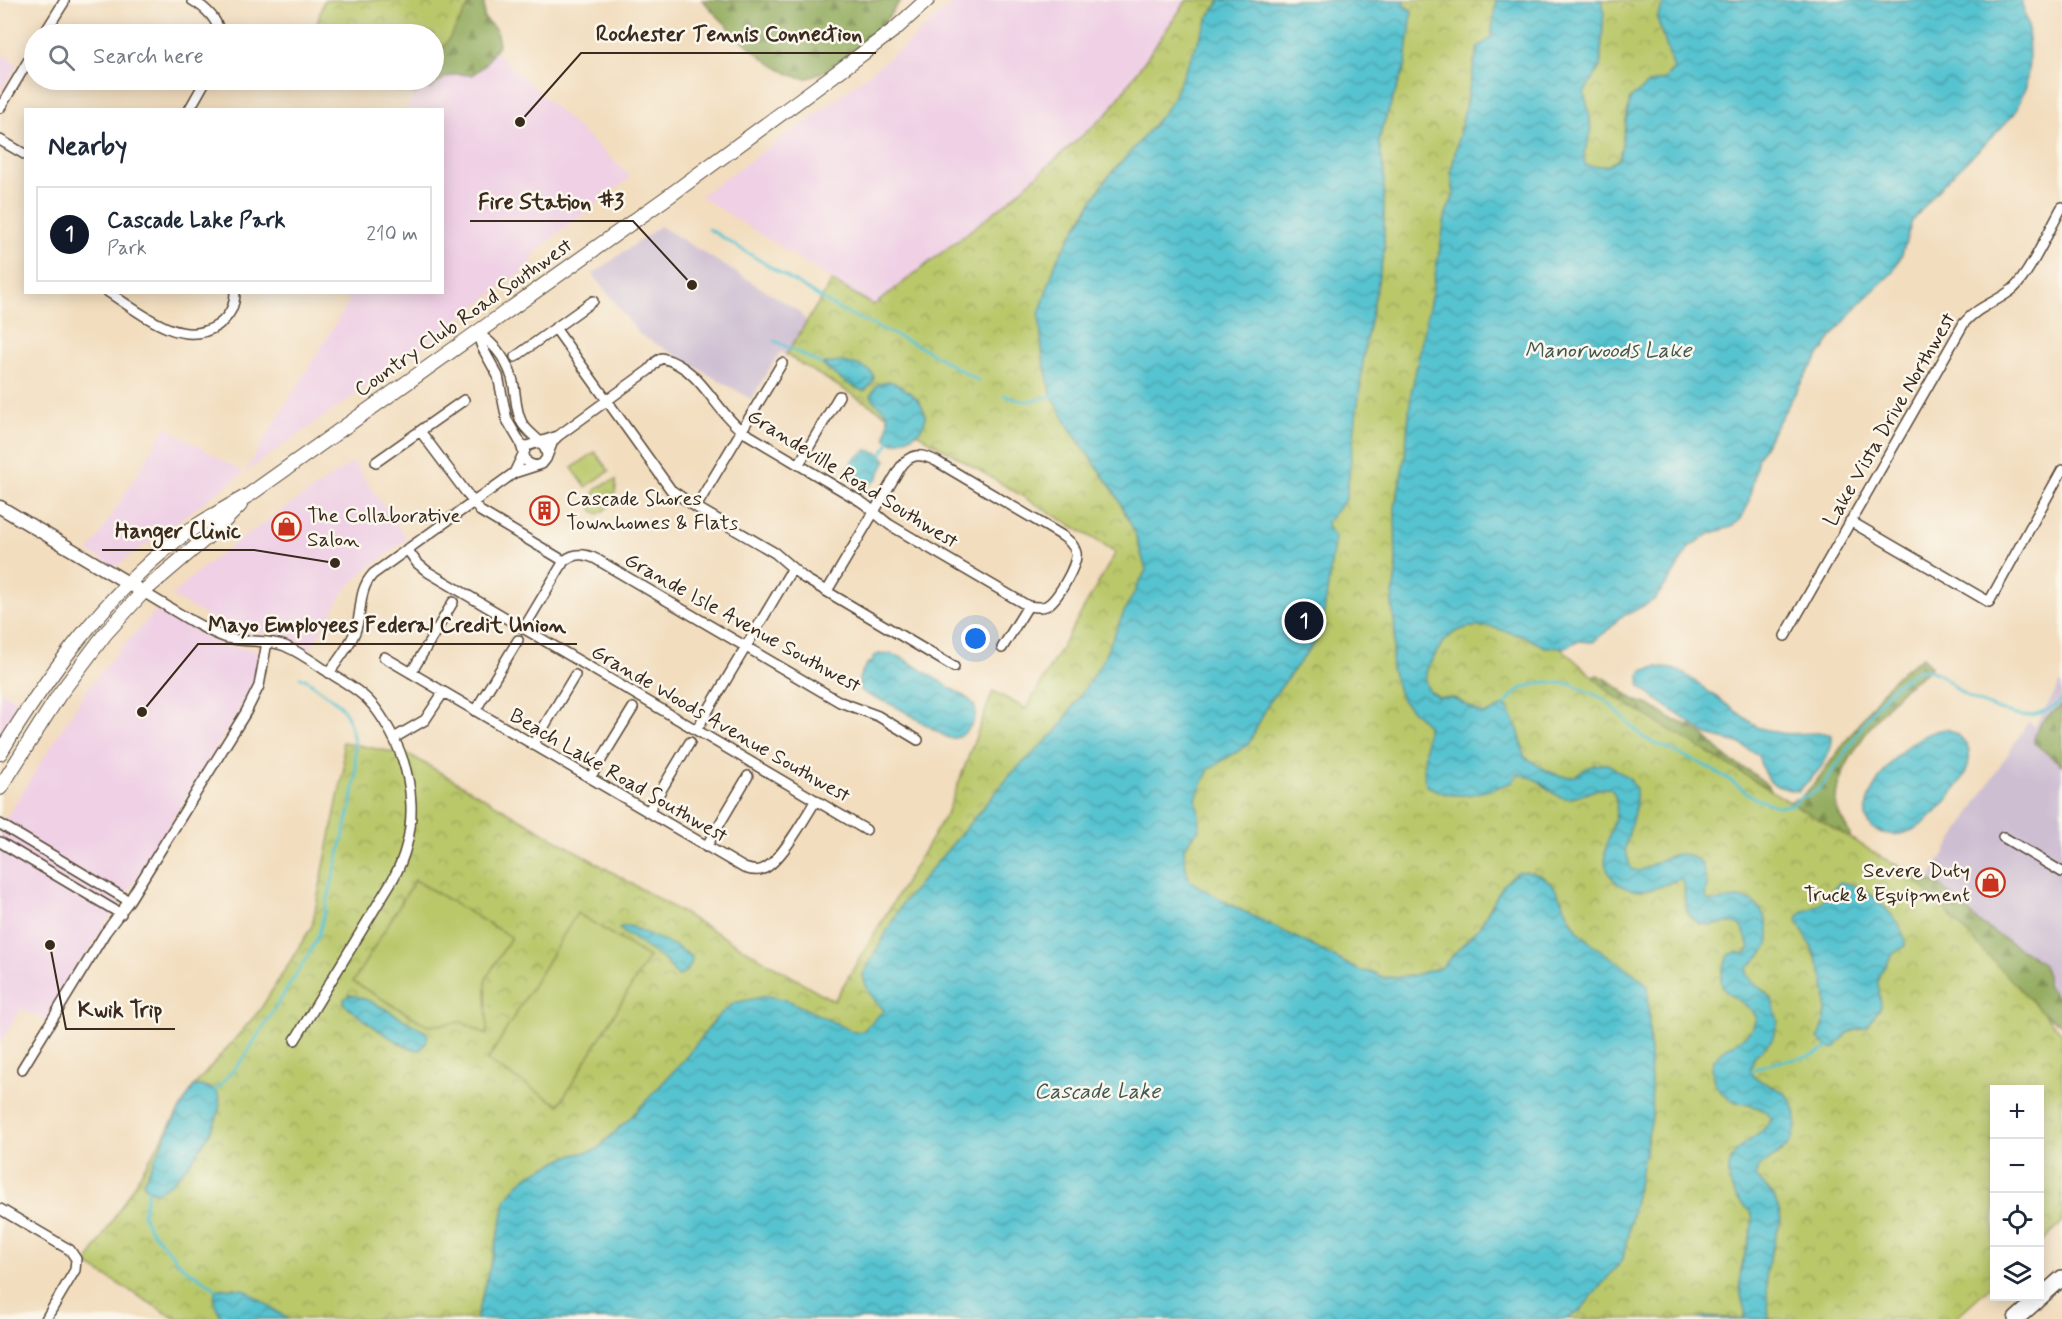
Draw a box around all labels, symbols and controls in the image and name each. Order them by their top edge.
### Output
callout: Rochester Tennis Connection [581,13,876,53]
text: Rochester Tennis Connection [596,21,862,49]
search box [24,24,444,90]
icon: search [45,41,78,74]
text: Search here [93,43,204,71]
text: Nearby [48,130,127,164]
callout: Fire Station #3 [470,181,633,221]
text: Fire Station #3 [478,188,624,217]
text: Cascade Lake Park [107,207,286,235]
text: 1 [65,221,74,248]
text: 210 m [366,221,418,248]
street label: Country Club Road Southwest [349,231,579,404]
text: Park [107,235,147,262]
street label: Lake Vista Drive Northwest [1817,307,1963,532]
water label: Manorwoods Lake [1525,337,1693,365]
street label: Grandeville Road Southwest [742,402,964,556]
place label: Cascade Shores Townhomes & Flats [566,485,738,537]
building icon: Cascade Shores Townhomes & Flats [529,494,561,526]
place label: The Collaborative Salon [307,502,461,554]
callout: Hanger Clinic [102,510,254,550]
shop icon: The Collaborative Salon [270,511,302,543]
text: Hanger Clinic [115,518,242,549]
street label: Grande Isle Avenue Southwest [619,546,866,700]
pin: 1 [1284,598,1324,644]
callout: Mayo Employees Federal Credit Union [198,604,577,644]
text: Mayo Employees Federal Credit Union [208,612,567,641]
your location [961,624,990,653]
street label: Grande Woods Avenue Southwest [586,638,856,810]
street label: Beach Lake Road Southwest [504,702,733,850]
place label: Severe Duty Truck & Equipment [1804,857,1970,909]
shop icon: Severe Duty Truck & Equipment [1975,866,2007,898]
callout: Kwik Trip [66,989,175,1029]
text: Kwik Trip [78,997,162,1025]
water label: Cascade Lake [1034,1078,1161,1106]
map controls [1990,1085,2044,1301]
button: + [1990,1085,2044,1139]
button: − [1990,1139,2044,1193]
button: locate [1990,1193,2044,1247]
button: layers [1990,1247,2044,1301]

